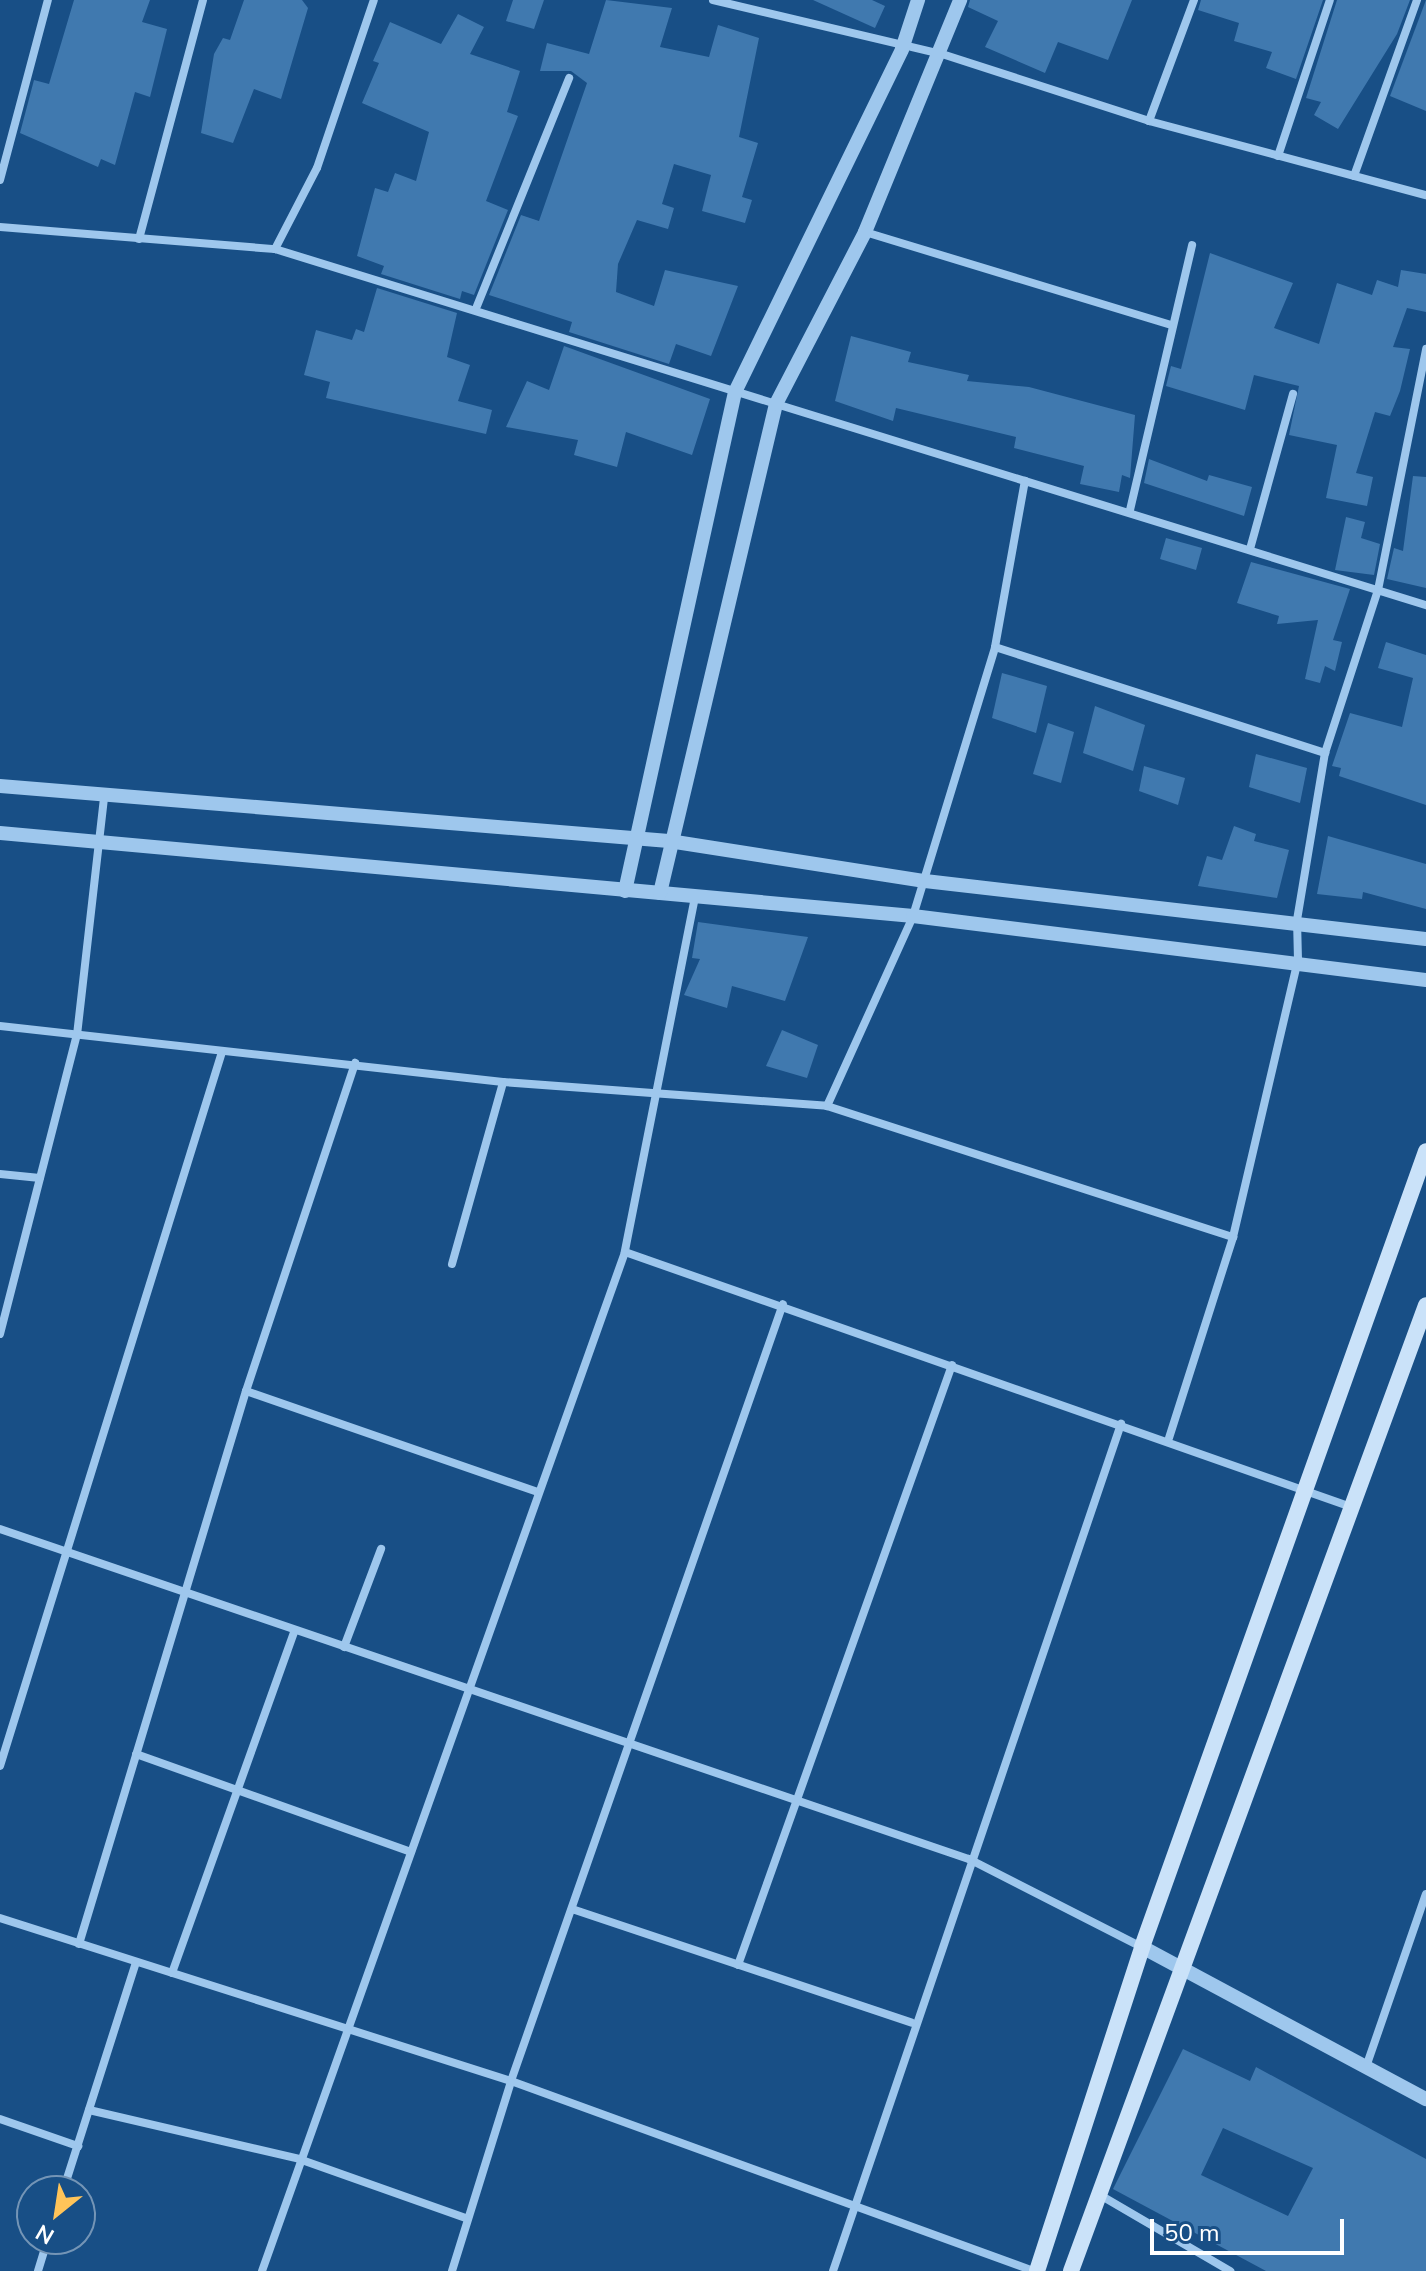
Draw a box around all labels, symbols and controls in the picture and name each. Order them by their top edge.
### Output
north arrow [16,2175,96,2255]
scale bar [1154,2203,1348,2253]
text: N [30,2217,60,2251]
text: 50 m [1164,2217,1220,2249]

